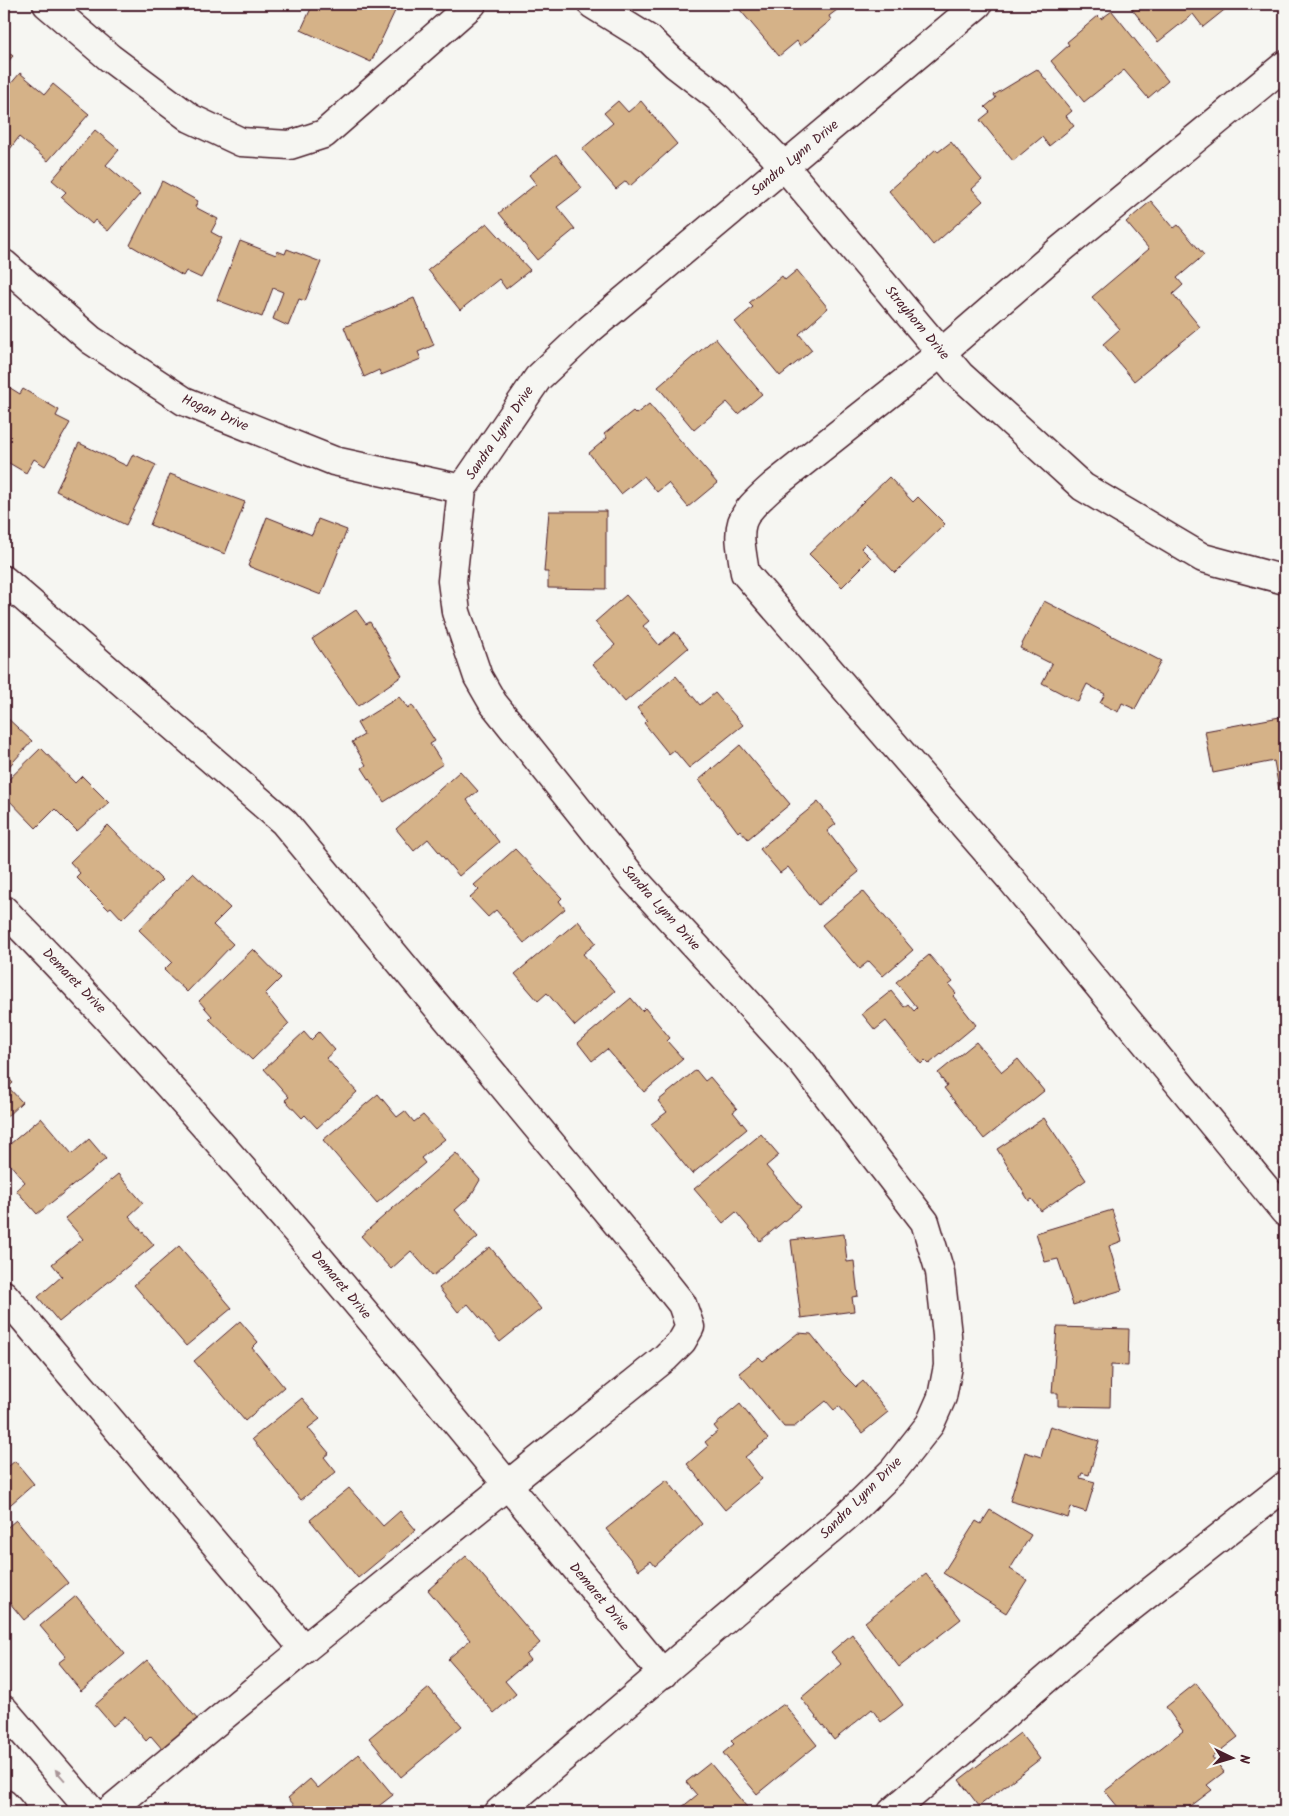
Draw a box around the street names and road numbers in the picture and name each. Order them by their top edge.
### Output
street label: Sandra Lynn Drive [746,114,844,202]
street label: Strayhorn Drive [879,281,955,366]
street label: Sandra Lynn Drive [460,381,540,484]
street label: Hogan Drive [178,388,253,438]
street label: Sandra Lynn Drive [616,860,706,956]
street label: Demaret Drive [37,943,112,1019]
street label: Demaret Drive [306,1246,377,1325]
street label: Sandra Lynn Drive [815,1451,908,1544]
street label: Demaret Drive [564,1558,635,1637]

